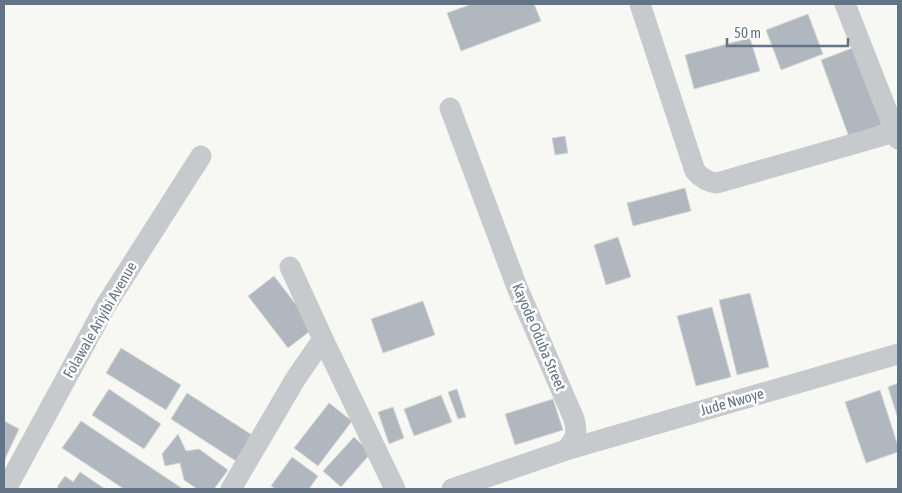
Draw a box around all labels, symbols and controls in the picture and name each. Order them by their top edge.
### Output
scale bar [727,15,848,47]
text: 50 m [734,24,761,41]
street label: Folawale Ariyibi Avenue [59,259,140,381]
street label: Kayode Oduba Street [509,280,570,393]
street label: Jude Nwoye [698,384,766,419]

